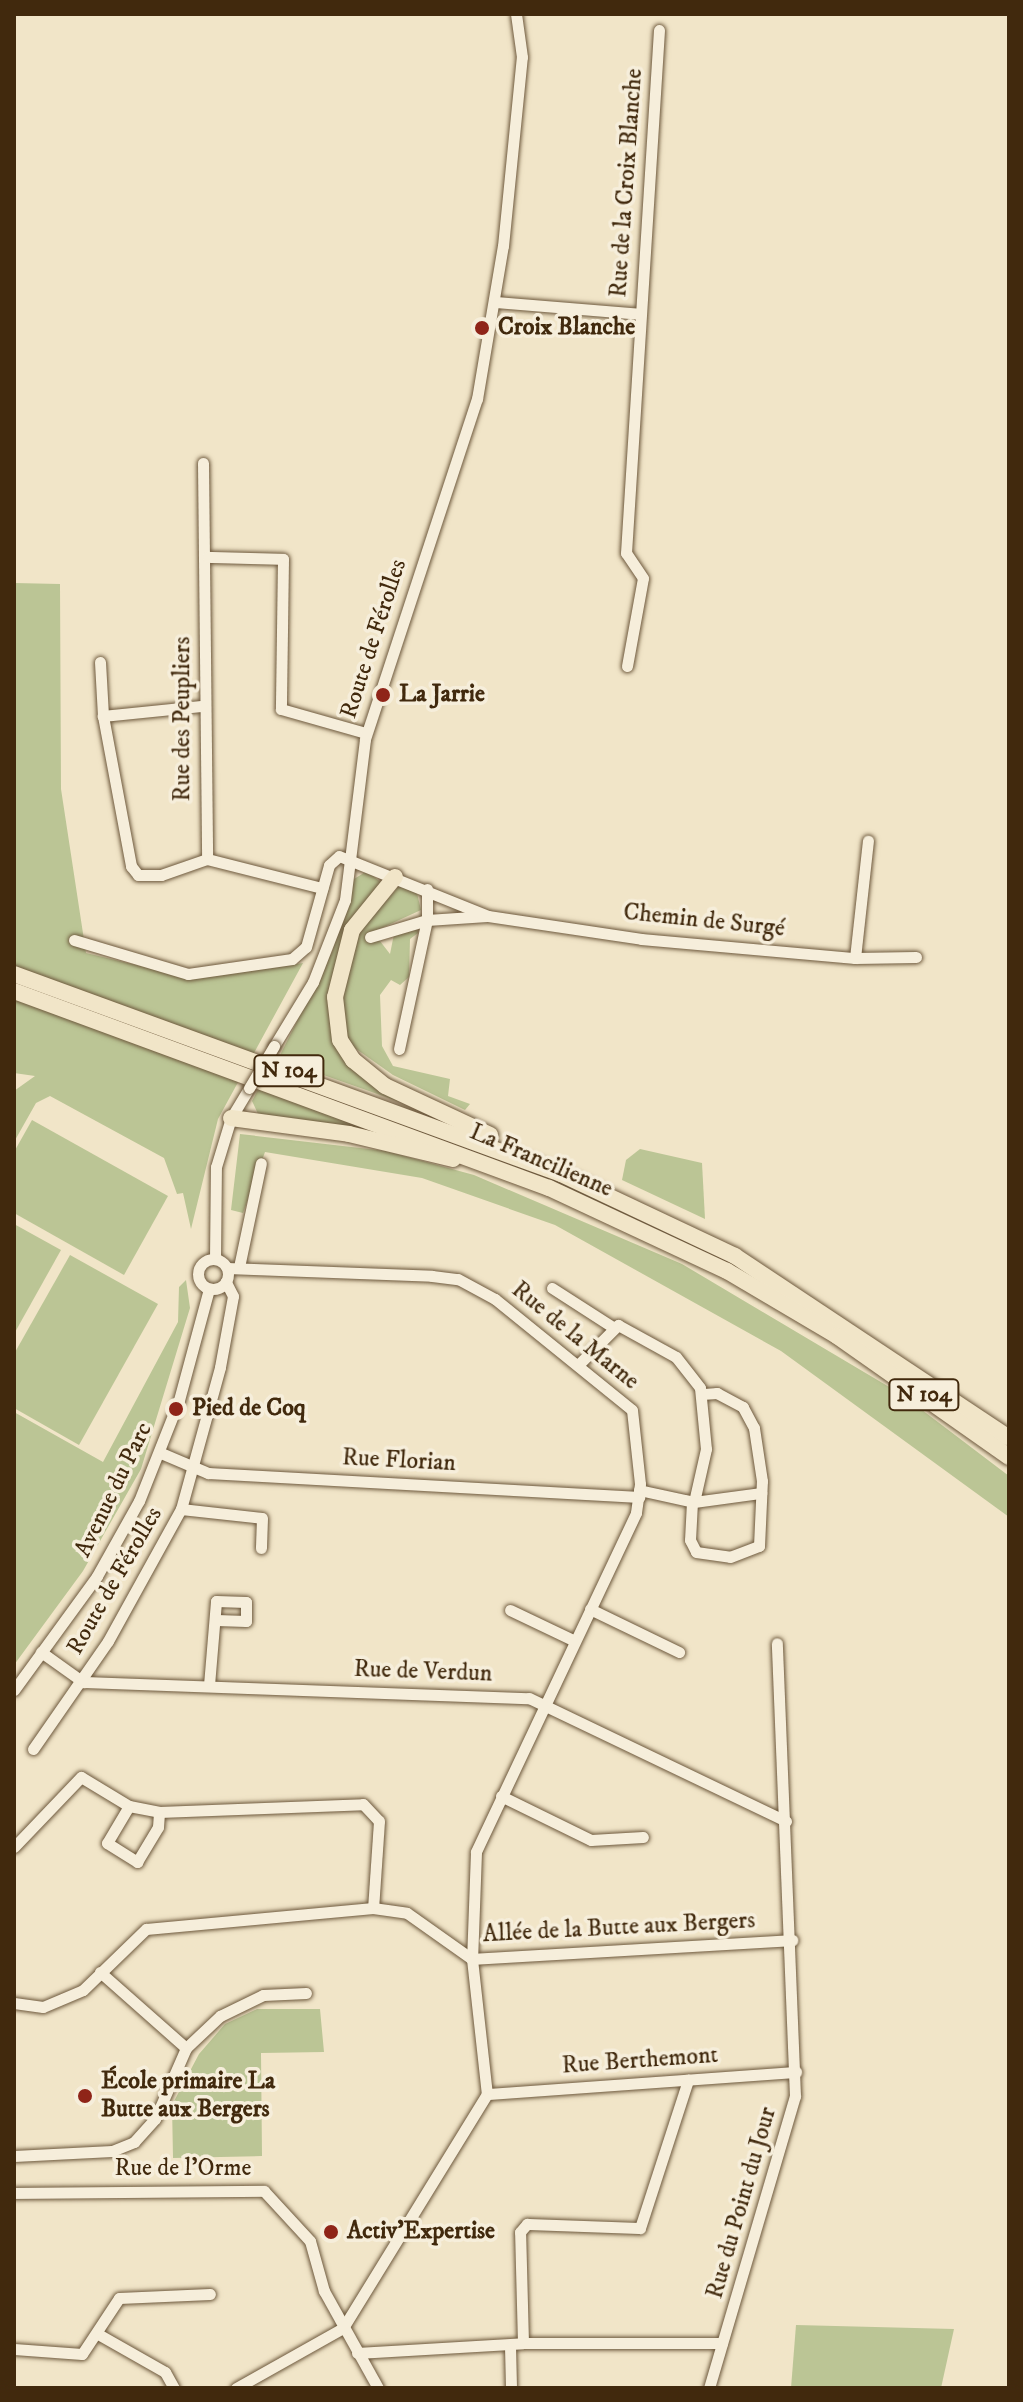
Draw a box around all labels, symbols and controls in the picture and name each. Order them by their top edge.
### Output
street label: Rue de la Croix Blanche [605,68,649,298]
place label: Croix Blanche [498,314,635,342]
marker: Croix Blanche [473,319,491,337]
street label: Route de Férolles [335,556,413,722]
street label: Rue des Peupliers [169,636,197,802]
place label: La Jarrie [399,681,485,709]
marker: La Jarrie [374,686,392,704]
street label: Chemin de Surgé [622,898,786,944]
road number: N 104 [253,1053,325,1089]
street label: La Francilienne [465,1118,617,1204]
street label: Rue de la Marne [505,1276,645,1396]
road number: N 104 [888,1377,960,1413]
place label: Pied de Coq [192,1395,306,1423]
marker: Pied de Coq [167,1400,185,1418]
street label: Avenue du Parc [69,1418,159,1562]
street label: Rue Florian [341,1444,457,1478]
street label: Route de Férolles [61,1502,169,1660]
street label: Rue de Verdun [353,1655,493,1689]
street label: Allée de la Butte aux Bergers [482,1906,756,1950]
street label: Rue Berthemont [561,2041,719,2081]
place label: École primaire La Butte aux Bergers [101,2068,275,2124]
marker: École primaire La Butte aux Bergers [76,2087,94,2105]
street label: Rue du Point du Jour [701,2104,783,2302]
street label: Rue de l'Orme [115,2155,251,2183]
place label: Activ'Expertise [347,2218,495,2246]
marker: Activ'Expertise [322,2223,340,2241]

